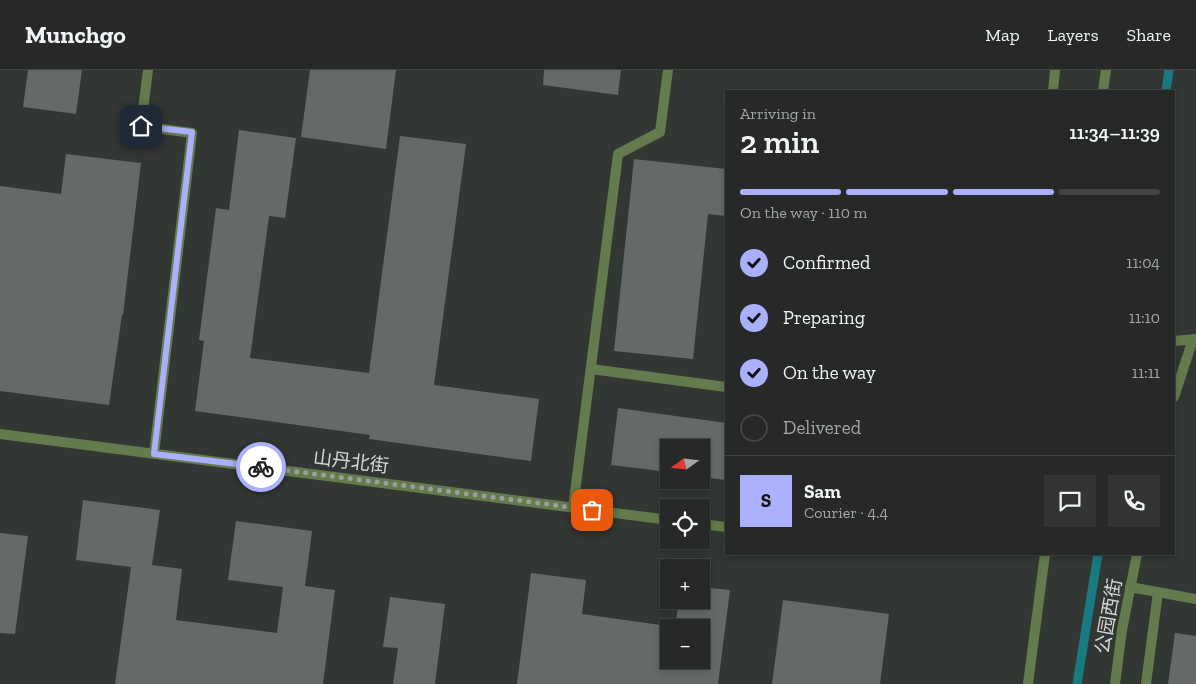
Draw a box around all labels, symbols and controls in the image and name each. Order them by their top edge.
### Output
text: Munchgo [25,20,126,49]
text: Map [985,24,1020,46]
text: Layers [1048,24,1099,46]
text: Share [1127,24,1171,46]
text: Arriving in [740,104,816,123]
pin [120,105,162,147]
icon: home [127,112,155,140]
text: 11:34–11:39 [1069,121,1160,144]
text: 2 min [740,123,819,161]
text: On the way · 110 m [740,203,867,222]
icon: check [740,249,768,277]
text: Confirmed [783,251,870,274]
text: 11:04 [1126,253,1160,272]
icon: check [740,304,768,332]
text: Preparing [783,306,865,329]
text: 11:10 [1129,308,1160,327]
icon: check [740,359,768,387]
text: On the way [783,361,876,384]
text: 11:11 [1132,363,1160,382]
text: Delivered [783,416,861,439]
north arrow [660,439,710,489]
map controls [660,439,710,669]
courier [236,442,286,492]
street label: 山丹北街 [312,445,390,478]
icon: bike [247,453,275,481]
button: chat [1044,475,1096,527]
button: phone [1108,475,1160,527]
text: Sam [804,480,841,503]
pin [571,489,613,531]
text: S [761,489,771,512]
icon: bag [578,496,606,524]
button: locate [660,499,710,549]
text: Courier · 4.4 [804,503,888,522]
button: + [660,559,710,609]
street label: 公园西街 [1091,577,1126,656]
button: − [660,619,710,669]

